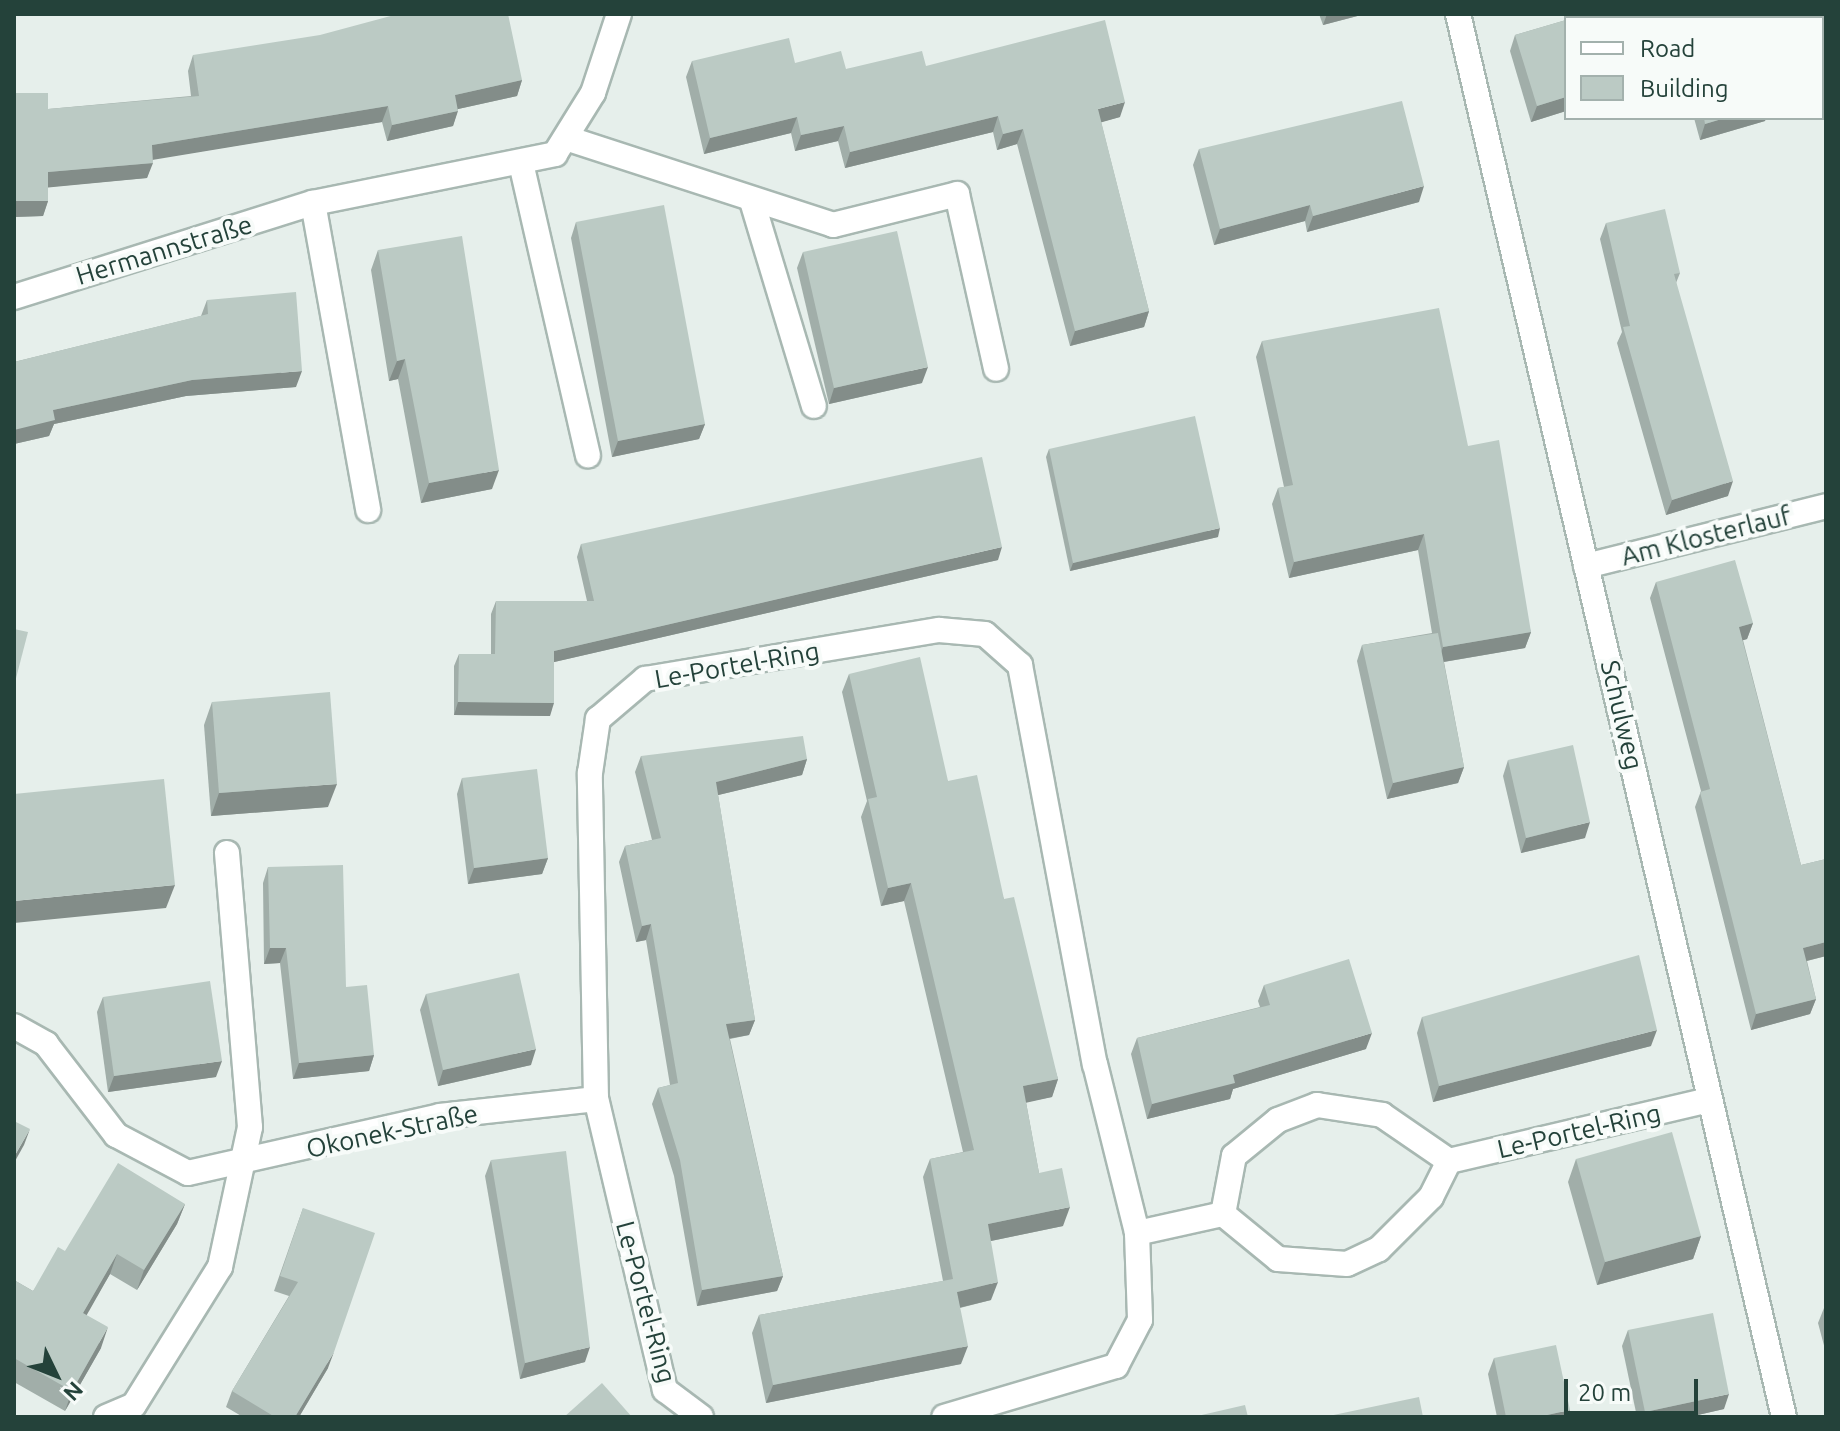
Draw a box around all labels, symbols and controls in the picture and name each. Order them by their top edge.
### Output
legend [1564,16,1824,120]
text: Road [1640,35,1695,62]
text: Building [1640,75,1728,102]
street label: Hermannstraße [72,208,256,292]
street label: Am Klosterlauf [1618,500,1794,572]
street label: Le-Portel-Ring [652,635,822,695]
street label: Schulweg [1594,657,1650,773]
street label: Le-Portel-Ring [1494,1097,1664,1165]
street label: Okonek-Straße [303,1098,481,1164]
street label: Le-Portel-Ring [609,1217,683,1387]
north arrow [16,1335,96,1415]
scale bar [1568,1363,1702,1413]
text: N [59,1377,89,1406]
text: 20 m [1578,1379,1631,1406]

